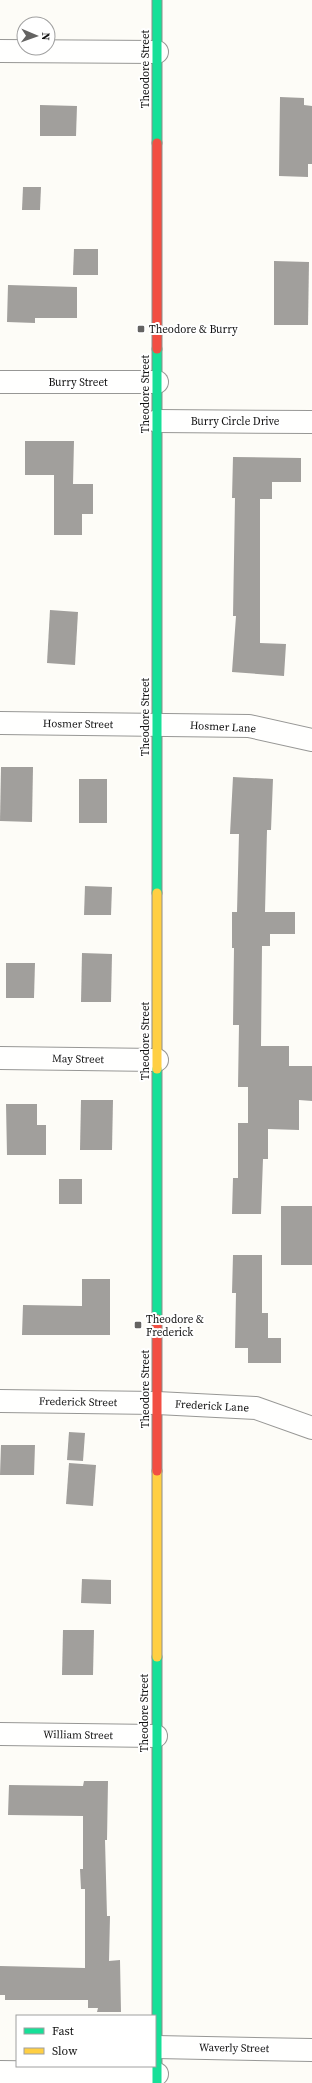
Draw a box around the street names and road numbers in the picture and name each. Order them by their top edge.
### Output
street label: Theodore Street [138,29,153,108]
street label: Theodore Street [138,354,153,433]
street label: Burry Street [48,375,108,390]
street label: Burry Circle Drive [191,414,280,429]
street label: Theodore Street [138,677,153,756]
street label: Hosmer Street [43,716,114,732]
street label: Hosmer Lane [189,718,257,736]
street label: Theodore Street [138,1001,153,1080]
street label: May Street [52,1051,104,1067]
street label: Theodore Street [138,1349,153,1428]
street label: Frederick Street [39,1394,118,1410]
street label: Frederick Lane [175,1397,250,1415]
street label: Theodore Street [137,1673,152,1752]
street label: William Street [43,1727,114,1743]
street label: Waverly Street [199,2040,270,2056]

